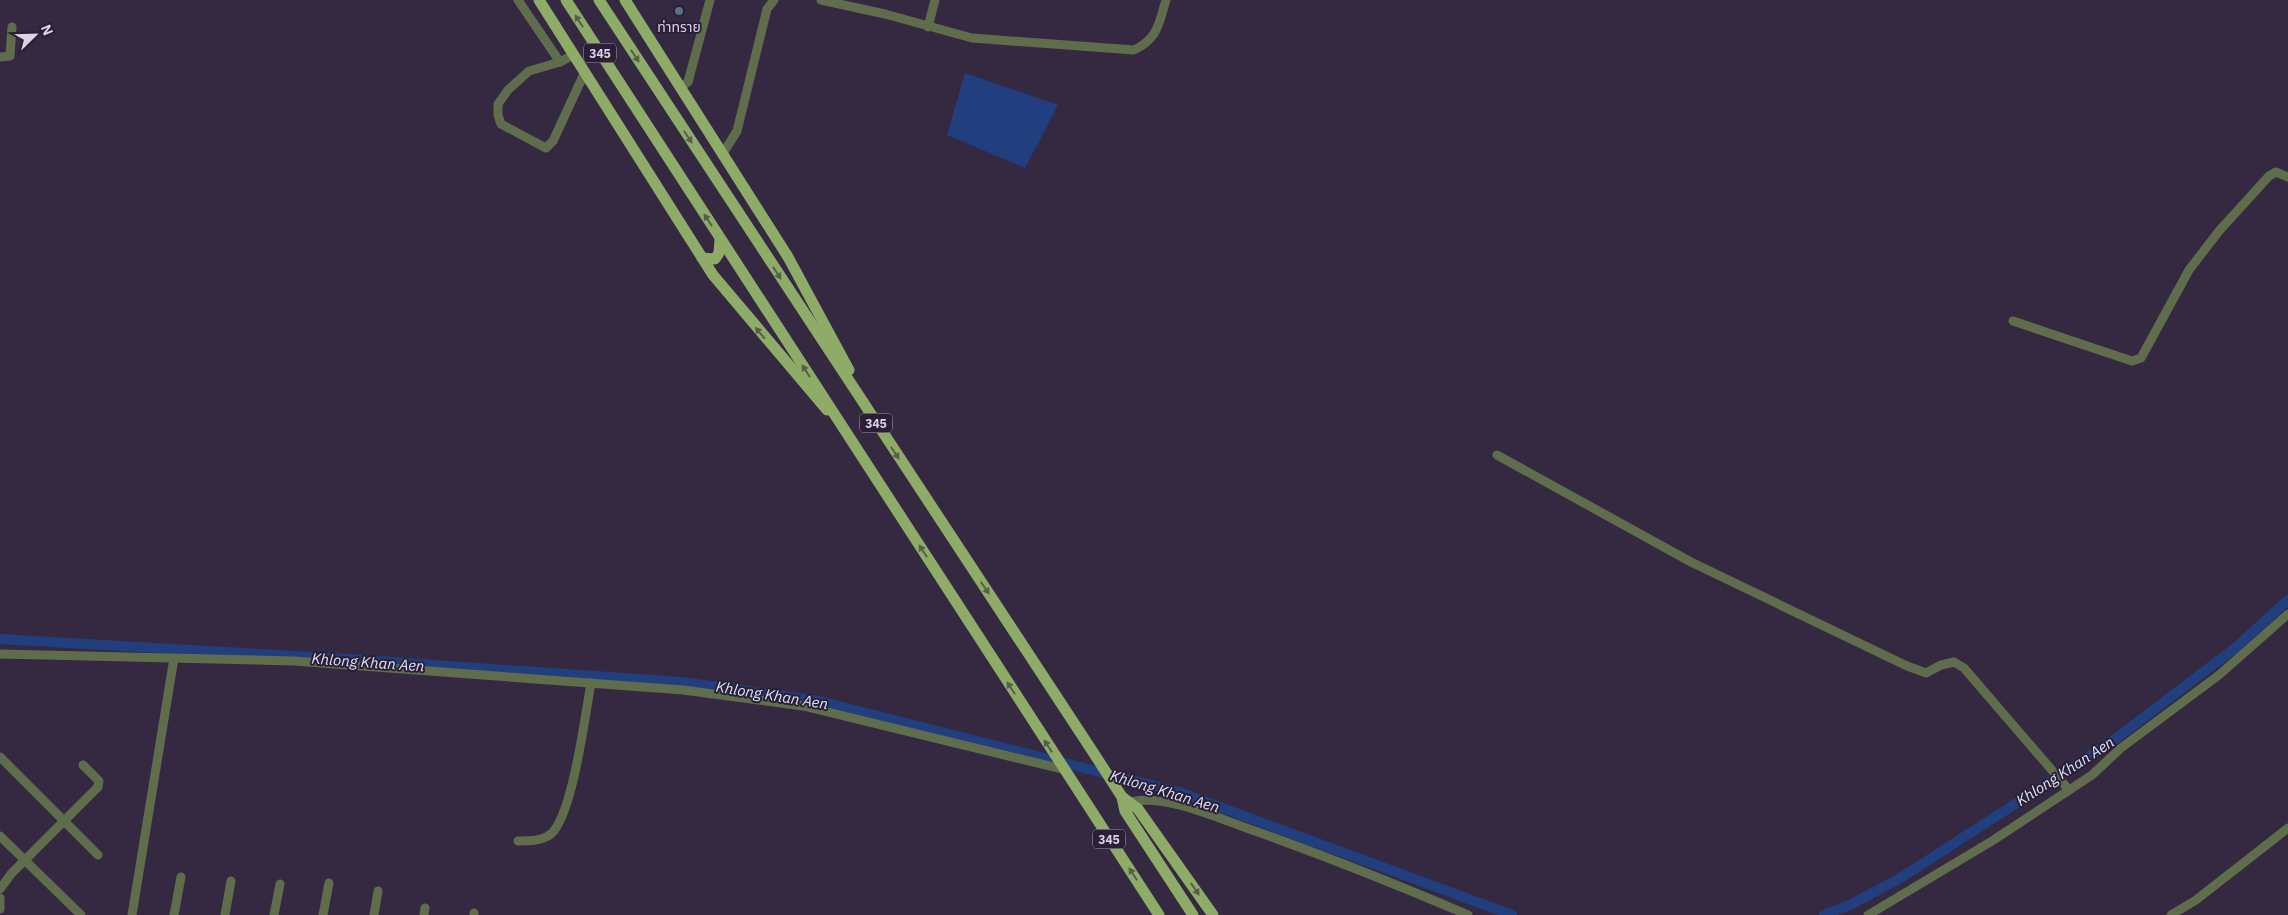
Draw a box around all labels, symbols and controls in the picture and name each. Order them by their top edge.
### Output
marker: ท่าทราย [673,5,685,17]
north arrow [10,10,60,60]
one-way arrow [575,15,584,28]
place label: ท่าทราย [657,18,701,36]
text: N [37,22,57,38]
road number: 345 [584,44,616,62]
one-way arrow [631,49,640,62]
one-way arrow [683,130,693,144]
one-way arrow [703,213,712,227]
one-way arrow [773,266,782,280]
one-way arrow [754,327,765,340]
one-way arrow [801,364,811,377]
road number: 345 [860,413,892,432]
one-way arrow [891,446,900,459]
one-way arrow [918,544,928,558]
one-way arrow [980,582,990,595]
water label: Khlong Khan Aen [311,649,425,675]
water label: Khlong Khan Aen [715,677,829,713]
one-way arrow [1006,681,1015,695]
water label: Khlong Khan Aen [2012,732,2118,810]
one-way arrow [1043,740,1053,753]
water label: Khlong Khan Aen [1108,765,1222,817]
road number: 345 [1093,830,1125,849]
one-way arrow [1128,867,1137,881]
one-way arrow [1190,882,1200,896]

